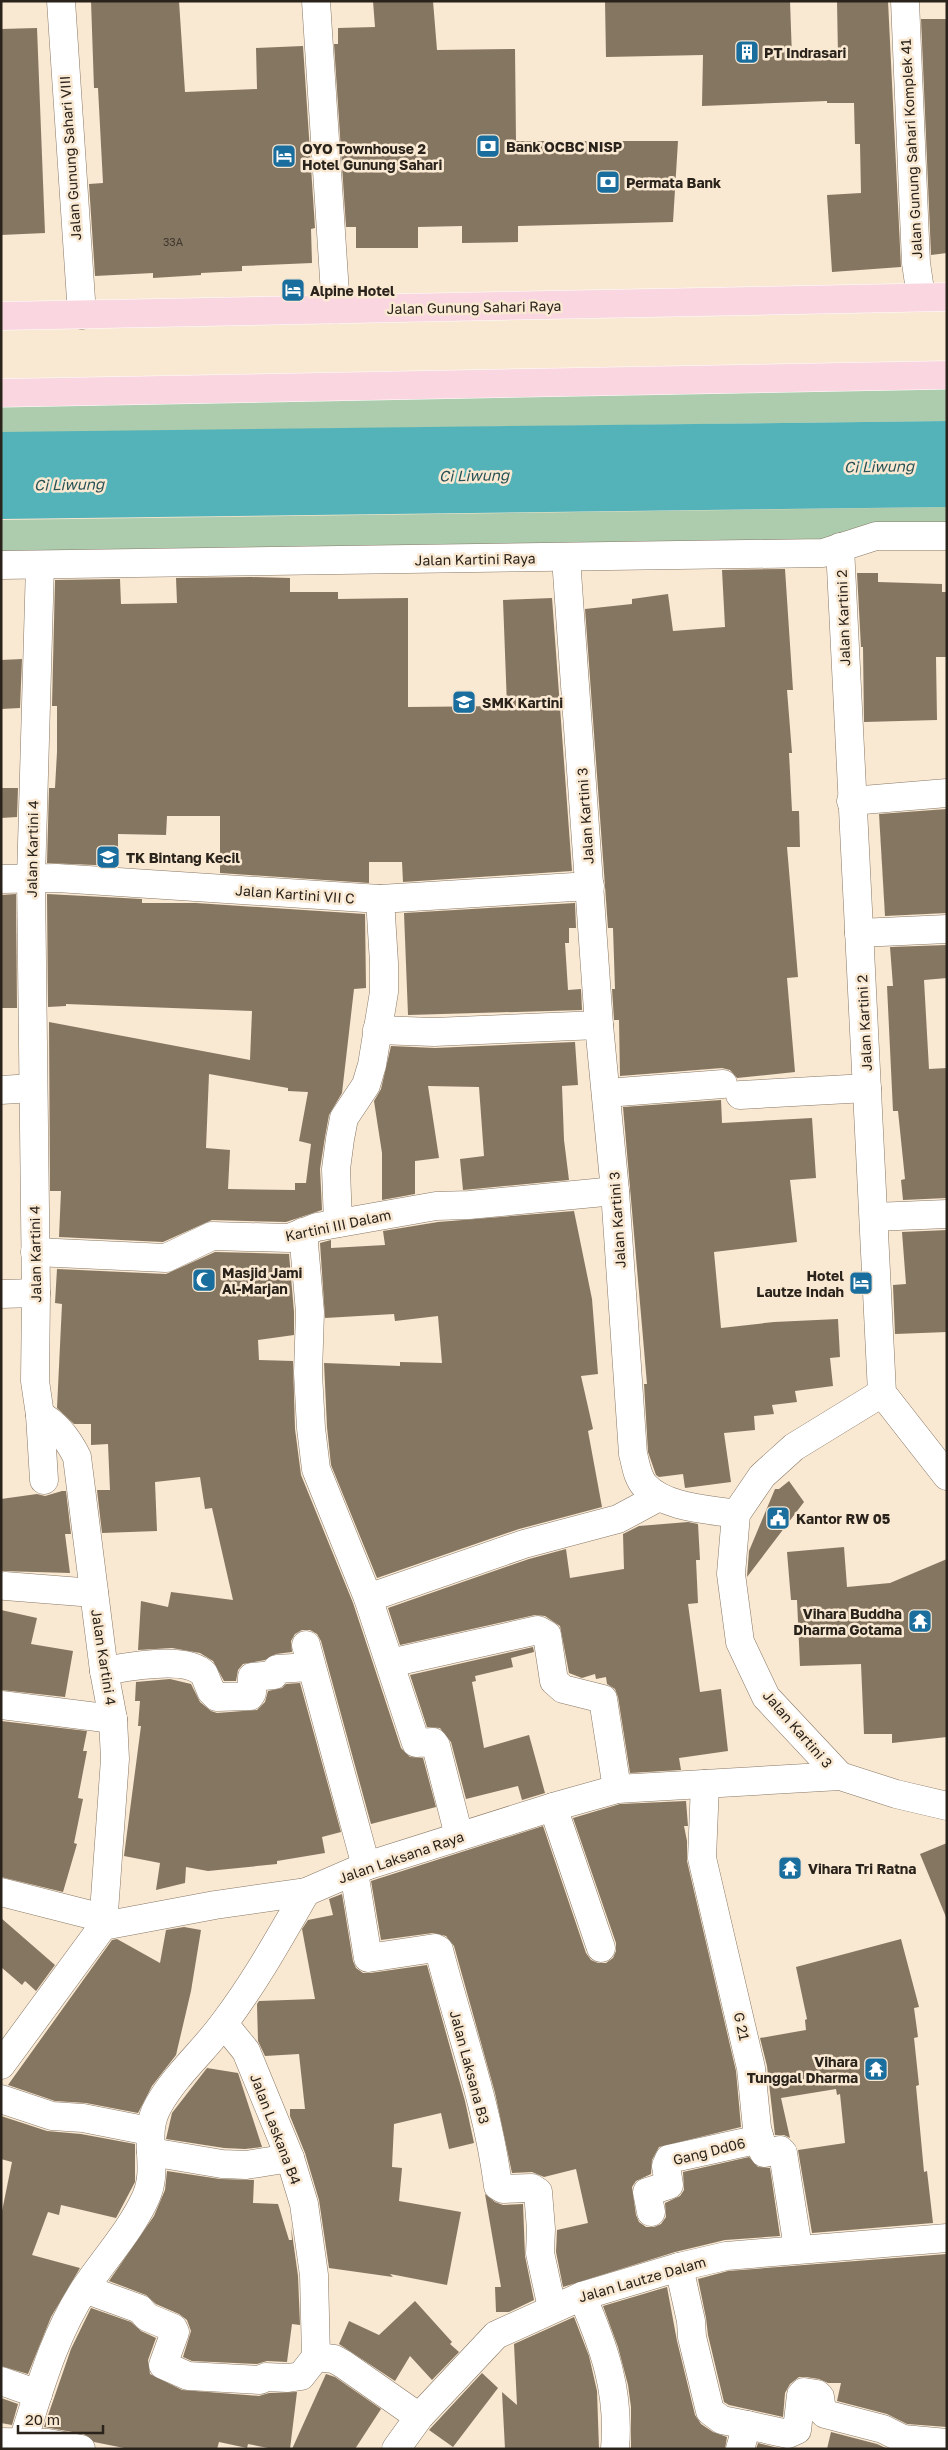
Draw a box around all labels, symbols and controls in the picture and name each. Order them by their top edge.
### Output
street label: Jalan Gunung Sahari Komplek 41 [897,38,925,259]
building icon: PT Indrasari [734,39,760,65]
place label: PT Indrasari [764,44,847,61]
street label: Jalan Gunung Sahari VIII [56,75,84,241]
bank icon: Bank OCBC NISP [475,133,501,159]
place label: Bank OCBC NISP [506,138,622,155]
place label: OYO Townhouse 2 Hotel Gunung Sahari [302,140,443,173]
hotel icon: OYO Townhouse 2 Hotel Gunung Sahari [271,143,297,169]
bank icon: Permata Bank [595,169,621,195]
place label: Permata Bank [626,174,721,191]
house number: 33A [163,235,184,248]
hotel icon: Alpine Hotel [280,277,306,303]
place label: Alpine Hotel [310,282,395,299]
street label: Jalan Gunung Sahari Raya [386,297,562,317]
water label: Ci Liwung [844,456,916,477]
water label: Ci Liwung [439,465,511,486]
water label: Ci Liwung [34,474,106,495]
street label: Jalan Kartini Raya [414,549,536,569]
street label: Jalan Kartini 2 [833,569,853,667]
school or university icon: SMK Kartini [451,689,477,715]
place label: SMK Kartini [482,694,563,711]
street label: Jalan Kartini 3 [573,767,597,865]
street label: Jalan Kartini 4 [23,800,41,898]
school or university icon: TK Bintang Kecil [95,844,121,870]
place label: TK Bintang Kecil [126,849,240,866]
street label: Jalan Kartini VII C [235,881,355,907]
street label: Jalan Kartini 2 [853,974,875,1072]
street label: Jalan Kartini 3 [605,1171,629,1269]
street label: Jalan Kartini 4 [26,1205,44,1303]
street label: Kartini III Dalam [284,1206,392,1244]
place label: Masjid Jami Al-Marjan [222,1264,303,1297]
mosque icon: Masjid Jami Al-Marjan [191,1267,217,1293]
place label: Hotel Lautze Indah [756,1267,844,1300]
hotel icon: Hotel Lautze Indah [848,1270,874,1296]
public building icon: Kantor RW 05 [765,1505,791,1531]
place label: Kantor RW 05 [796,1510,891,1527]
place label: Vihara Buddha Dharma Gotama [793,1605,902,1638]
street label: Jalan Kartini 4 [88,1608,120,1706]
temple icon: Vihara Buddha Dharma Gotama [907,1608,933,1634]
street label: Jalan Kartini 3 [760,1687,836,1771]
street label: Jalan Laksana Raya [336,1828,466,1886]
temple icon: Vihara Tri Ratna [777,1855,803,1881]
place label: Vihara Tri Ratna [808,1860,916,1877]
street label: Jalan Laksana B3 [447,2008,493,2126]
street label: G 21 [731,2010,754,2042]
place label: Vihara Tunggal Dharma [747,2053,858,2086]
temple icon: Vihara Tunggal Dharma [863,2056,889,2082]
street label: Jalan Laskana B4 [247,2071,305,2187]
street label: Gang Dd06 [671,2134,747,2168]
street label: Jalan Lautze Dalam [576,2253,708,2305]
scale bar [18,2402,102,2434]
text: 20 m [25,2410,60,2428]

